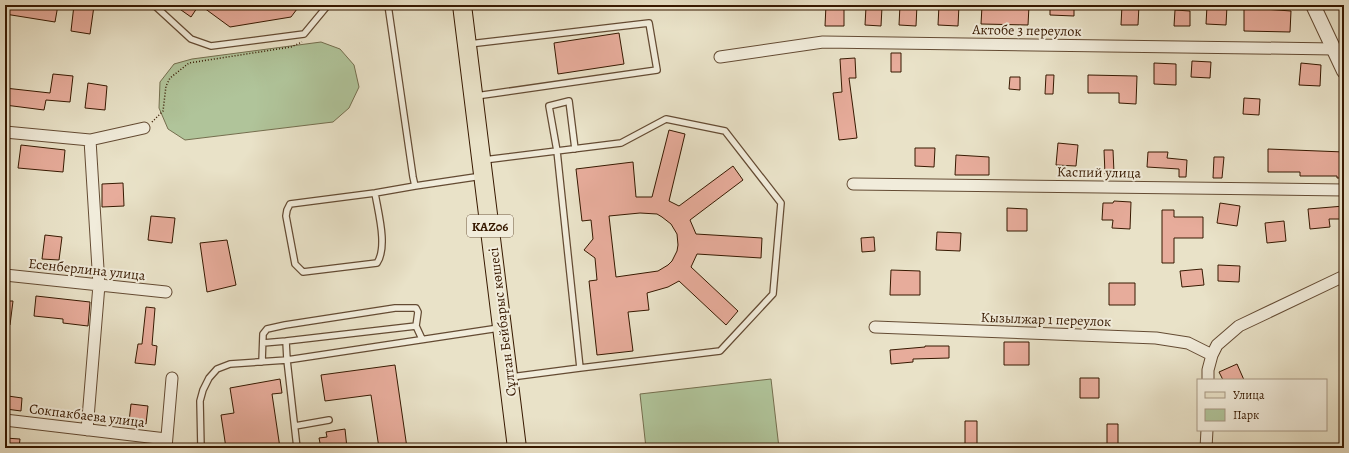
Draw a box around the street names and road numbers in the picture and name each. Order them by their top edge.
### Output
street label: Актобе 3 переулок [971,20,1082,41]
street label: Каспий улица [1057,162,1142,183]
road number: KAZ06 [467,215,513,237]
street label: Сұлтан Бейбарыс көшесі [484,246,521,397]
street label: Есенберлина улица [27,254,147,285]
street label: Кызылжар 1 переулок [980,308,1112,331]
street label: Сокпакбаева улица [28,399,146,432]

